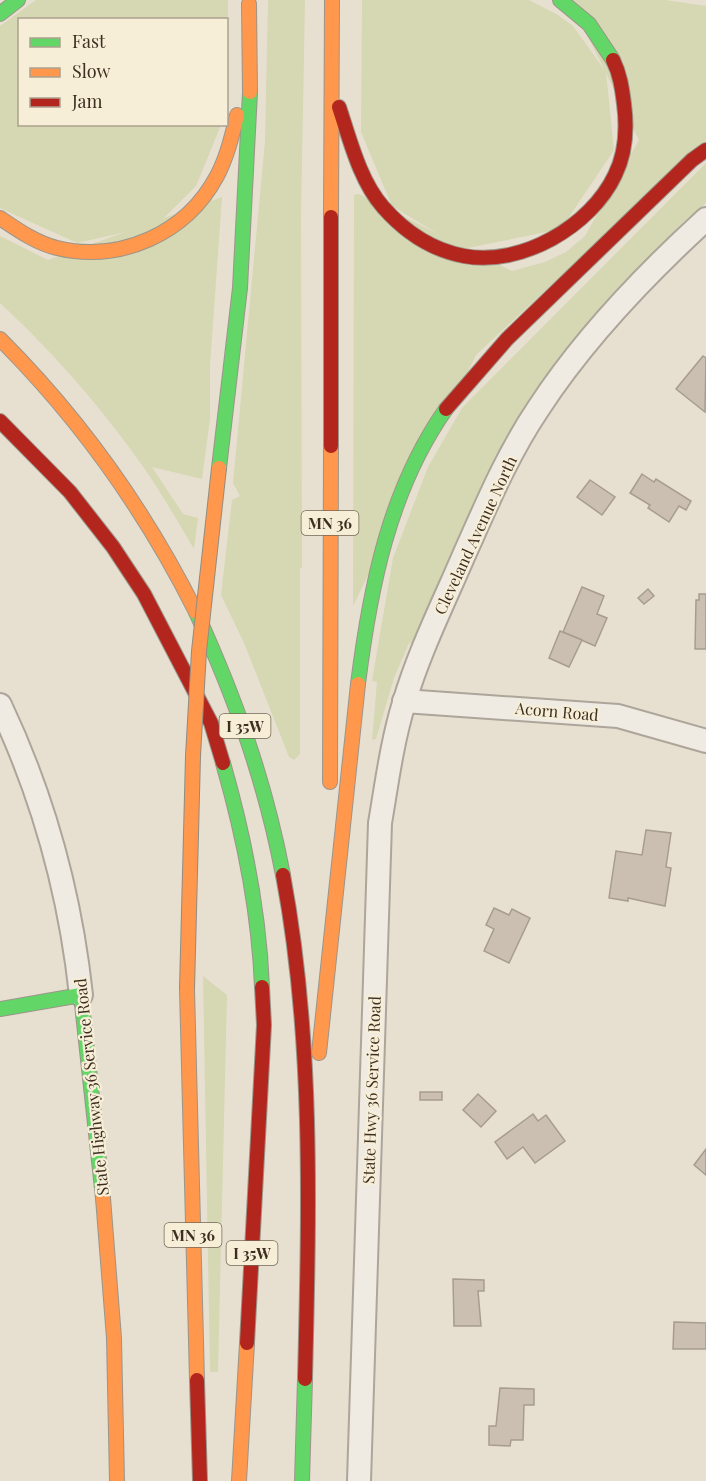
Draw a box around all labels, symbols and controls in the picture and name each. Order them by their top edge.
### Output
legend [18,18,228,126]
text: Fast [72,29,106,53]
text: Slow [72,59,110,83]
text: Jam [71,89,102,113]
street label: Cleveland Avenue North [429,452,521,618]
road number: MN 36 [302,511,358,535]
street label: Acorn Road [513,697,600,725]
road number: I 35W [220,714,270,738]
street label: State Highway 36 Service Road [69,977,113,1197]
street label: State Hwy 36 Service Road [357,996,385,1184]
road number: MN 36 [164,1223,222,1247]
road number: I 35W [226,1241,278,1265]

